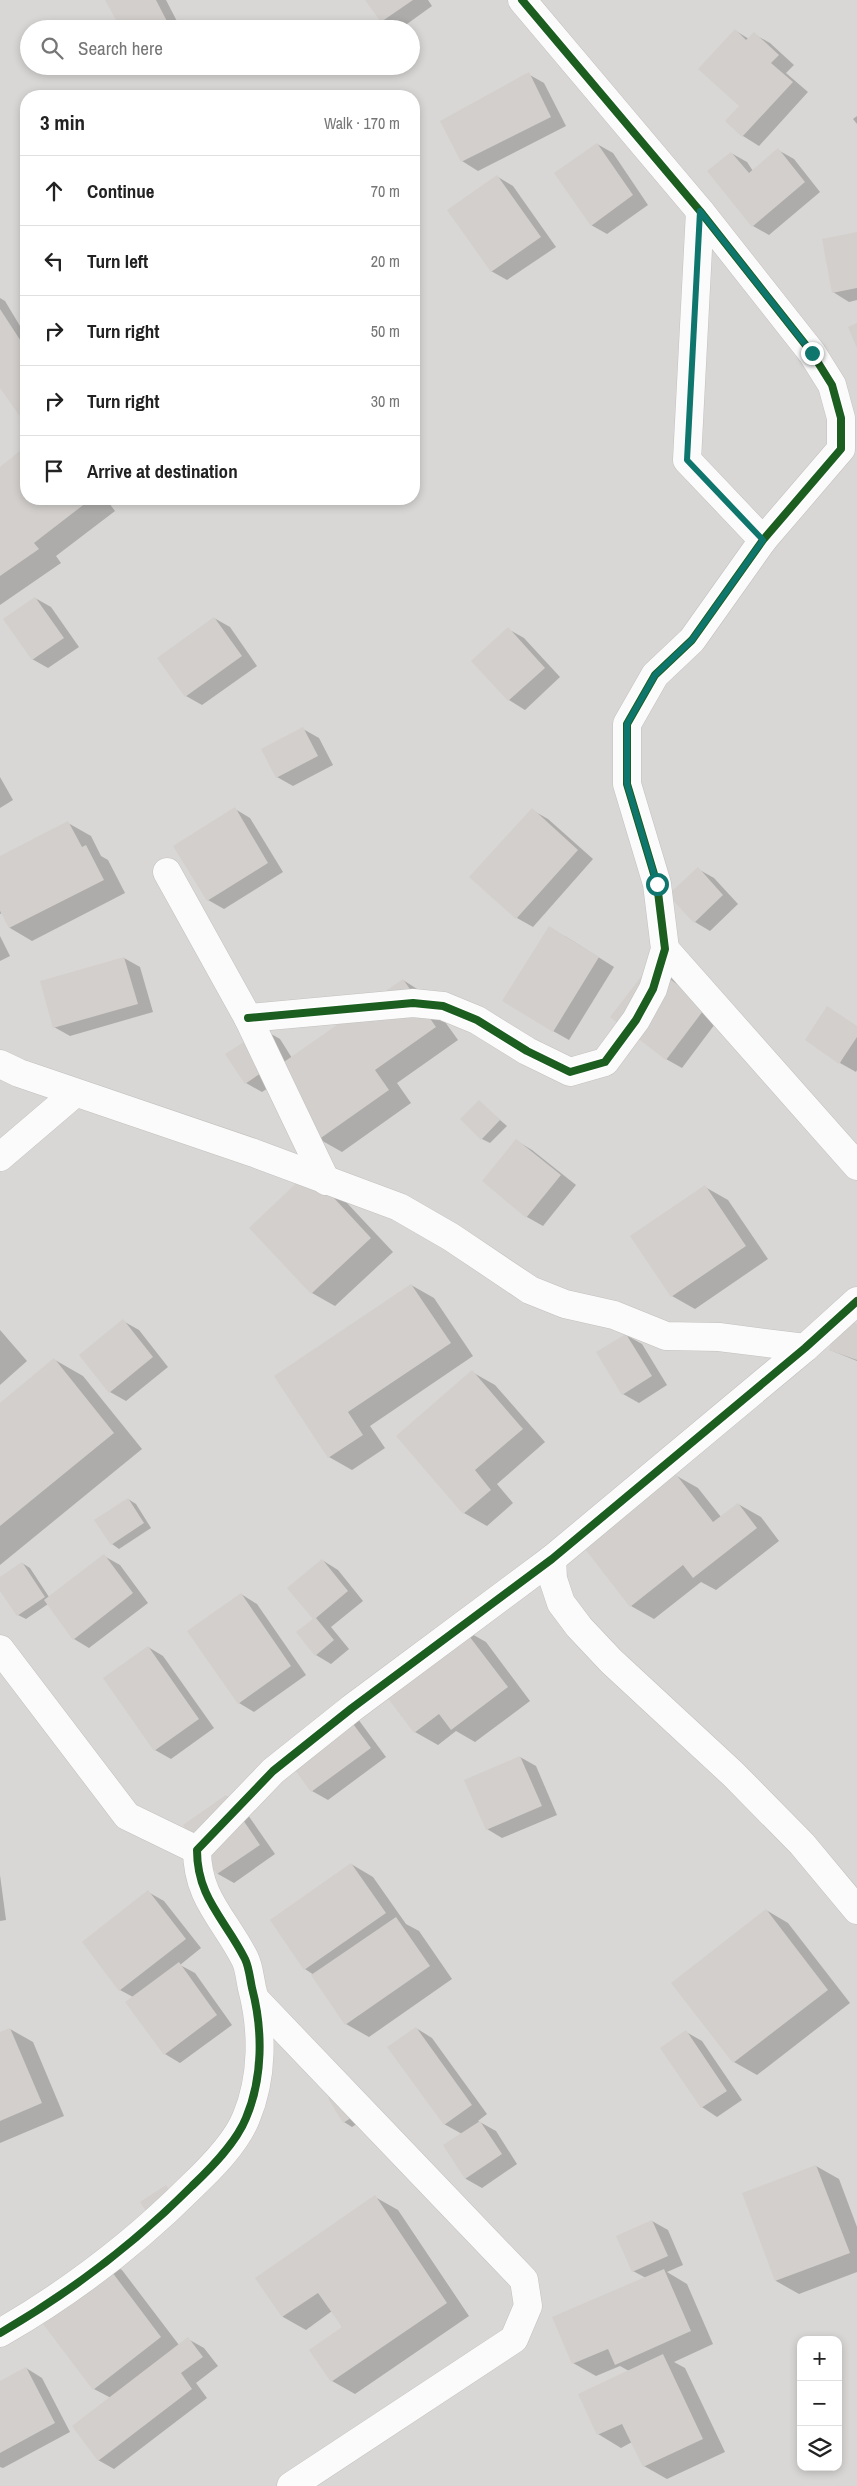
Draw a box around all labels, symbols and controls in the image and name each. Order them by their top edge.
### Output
search box [20,20,420,75]
icon: search [38,34,66,62]
text: Search here [78,35,163,61]
text: 3 min [40,108,85,137]
text: Walk · 170 m [324,112,400,134]
icon: ahead [40,177,68,205]
text: Continue [87,178,155,204]
text: 70 m [371,180,400,202]
icon: left [40,247,68,275]
text: Turn left [87,248,148,274]
text: 20 m [371,250,400,272]
icon: right [40,317,68,345]
text: Turn right [87,318,159,344]
text: 50 m [371,320,400,342]
route end [801,342,824,365]
icon: right [40,387,68,415]
text: Turn right [87,388,159,414]
text: 30 m [371,390,400,412]
icon: arrive [40,457,68,485]
text: Arrive at destination [87,458,238,484]
route start [646,873,669,896]
map controls [797,2336,842,2471]
button: + [797,2336,842,2381]
button: − [797,2381,842,2426]
button: layers [797,2426,842,2471]

